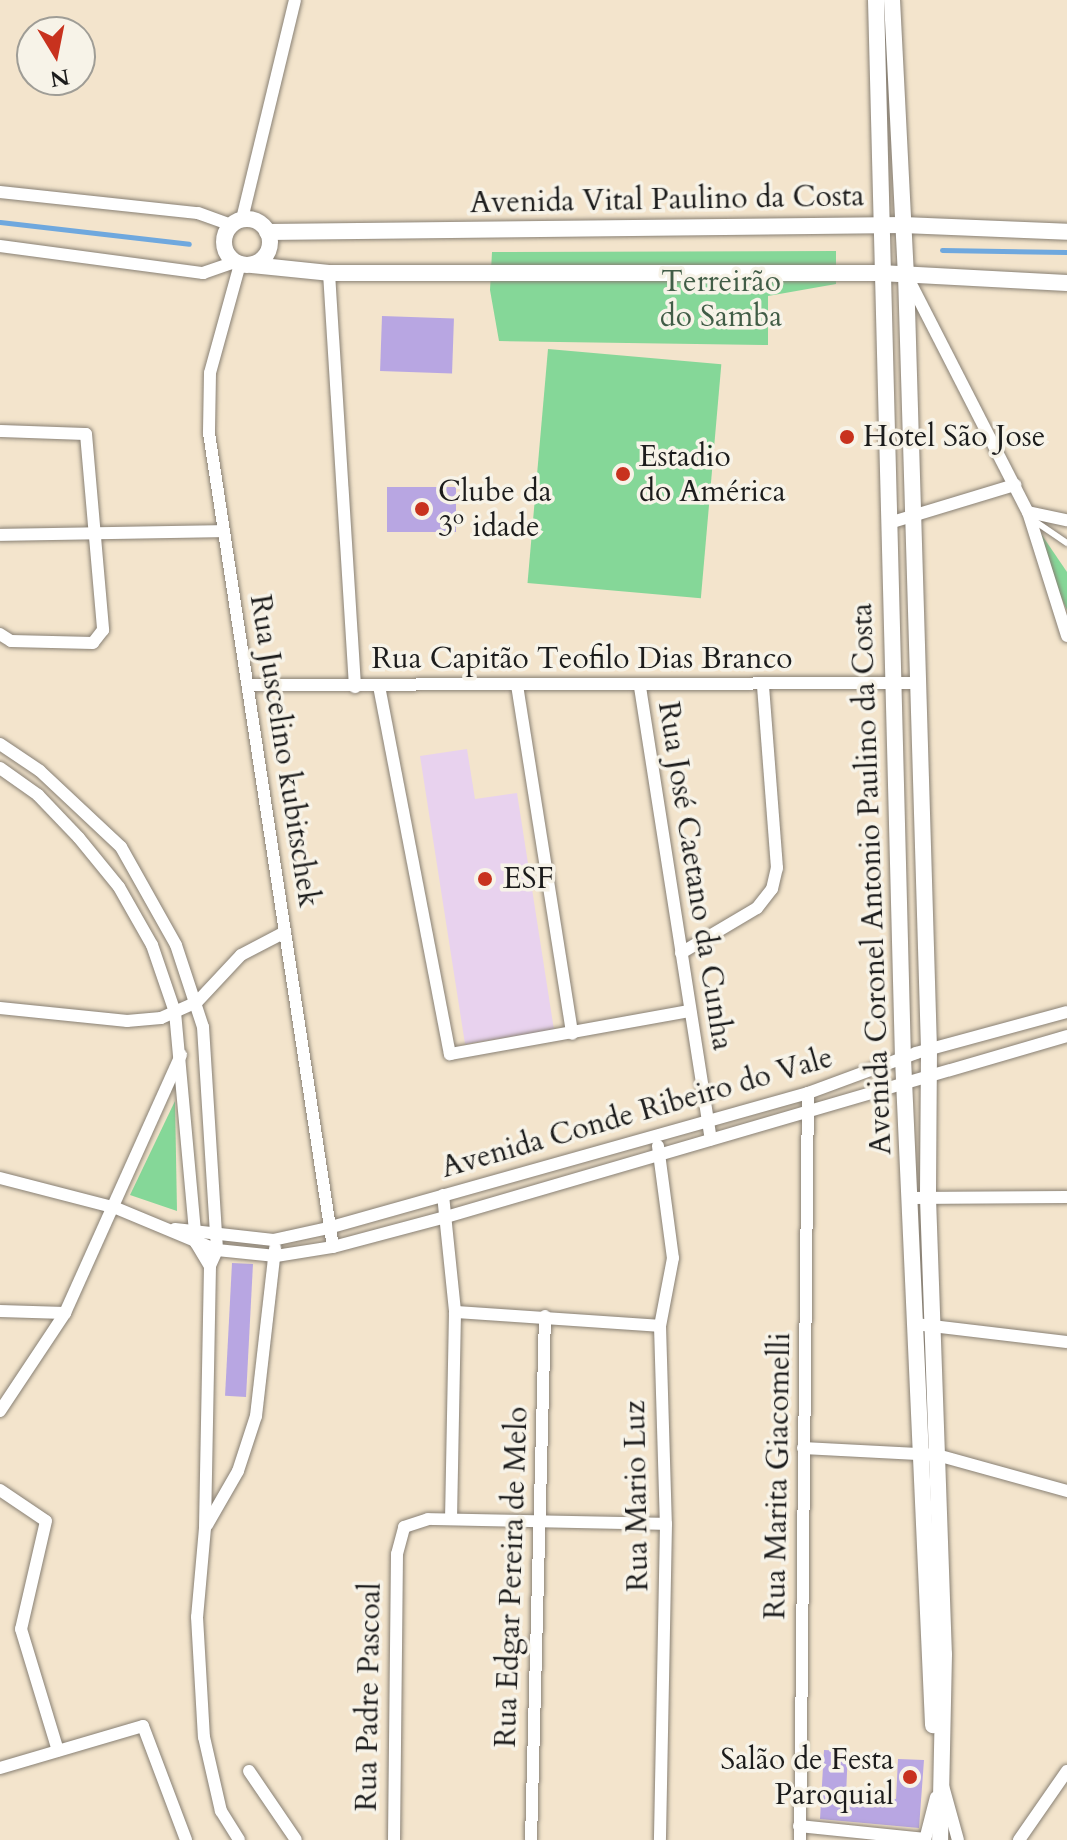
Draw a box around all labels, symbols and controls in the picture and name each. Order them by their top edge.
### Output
north arrow [16,16,96,96]
text: N [48,61,72,94]
street label: Avenida Vital Paulino da Costa [470,179,864,221]
park label: Terreirão do Samba [660,264,782,334]
place label: Hotel São Jose [863,419,1045,455]
marker: Hotel São Jose [838,428,856,446]
place label: Estadio do América [639,439,786,510]
marker: Estadio do América [614,465,632,483]
place label: Clube da 3º idade [438,474,552,544]
marker: Clube da 3º idade [413,500,431,518]
street label: Rua Juscelino kubitschek [242,592,326,910]
street label: Avenida Coronel Antonio Paulino da Costa [844,602,900,1156]
street label: Rua Capitão Teofilo Dias Branco [371,641,793,677]
street label: Rua José Caetano da Cunha [650,699,740,1053]
place label: ESF [503,861,554,897]
marker: ESF [474,868,496,890]
street label: Avenida Conde Ribeiro do Vale [437,1040,837,1186]
street label: Rua Marita Giacomelli [757,1332,799,1620]
street label: Rua Mario Luz [617,1400,657,1592]
street label: Rua Edgar Pereira de Melo [488,1406,536,1748]
street label: Rua Padre Pascoal [349,1582,389,1812]
place label: Salão de Festa Paroquial [720,1742,894,1812]
marker: Salão de Festa Paroquial [901,1768,919,1786]

